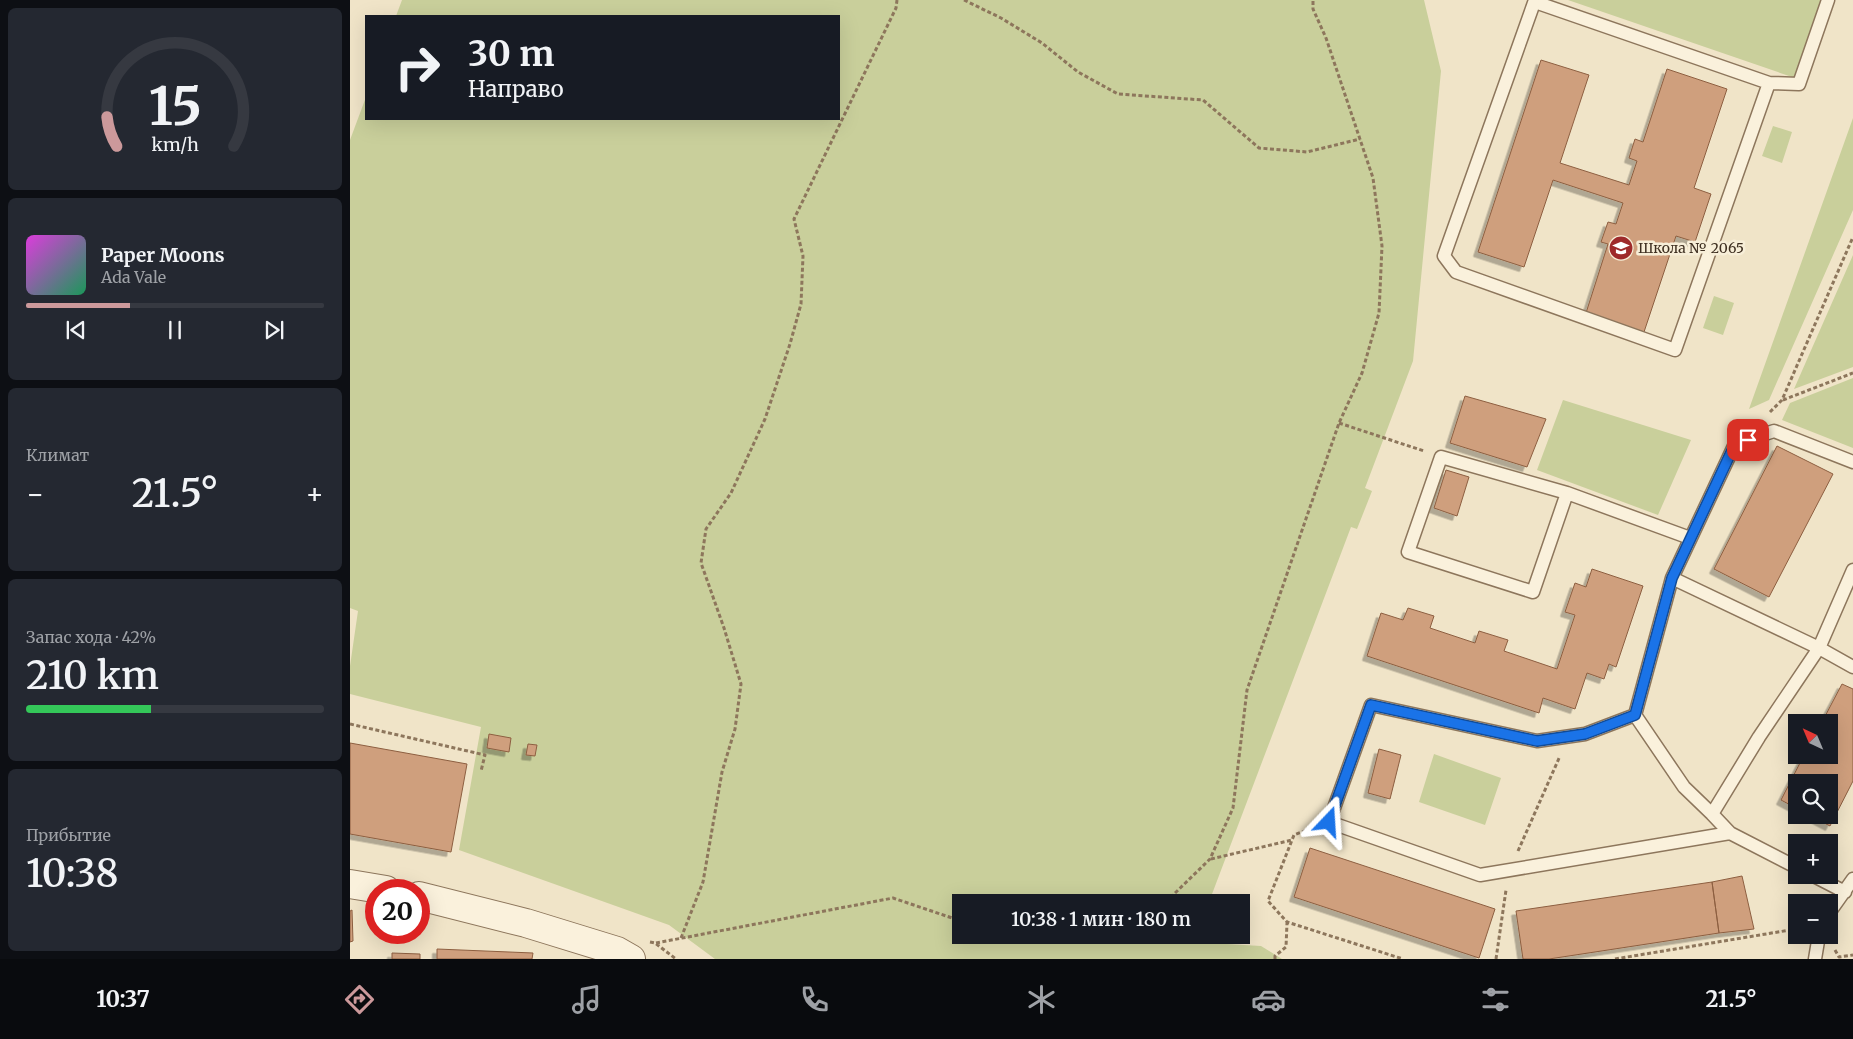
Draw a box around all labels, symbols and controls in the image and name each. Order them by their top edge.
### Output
text: 30 m [468,32,554,76]
icon: right [385,35,450,100]
text: 15 [148,74,202,139]
text: Направо [468,75,564,103]
text: km/h [151,133,199,156]
school or university icon: Школа № 2065 [1608,235,1634,261]
place label: Школа № 2065 [1638,239,1744,257]
text: Paper Moons [101,243,225,267]
text: Ada Vale [101,267,166,287]
icon: previous [62,316,90,344]
icon: pause [161,316,189,344]
icon: next [260,316,288,344]
pin [1727,419,1769,461]
icon: arrive [1734,426,1762,454]
text: Климат [26,445,89,465]
text: 21.5° [132,470,218,517]
text: − [26,476,45,512]
text: + [305,476,324,512]
text: Запас хода · 42% [26,627,156,647]
text: 210 km [26,652,159,699]
north arrow [1788,714,1838,764]
map controls [1788,714,1838,944]
button: search [1788,774,1838,824]
position arrow [1302,795,1354,847]
text: Прибытие [26,825,111,845]
button: + [1788,834,1838,884]
text: 10:38 [26,850,119,897]
speed limit sign: 20 [365,879,430,944]
button: − [1788,894,1838,944]
text: 10:38 · 1 мин · 180 m [1011,907,1191,931]
icon: directions [342,982,377,1017]
icon: music [569,982,604,1017]
icon: phone [797,982,832,1017]
icon: climate [1024,982,1059,1017]
icon: car [1251,982,1286,1017]
icon: filters [1478,982,1513,1017]
text: 10:37 [96,985,150,1013]
text: 21.5° [1706,985,1757,1013]

